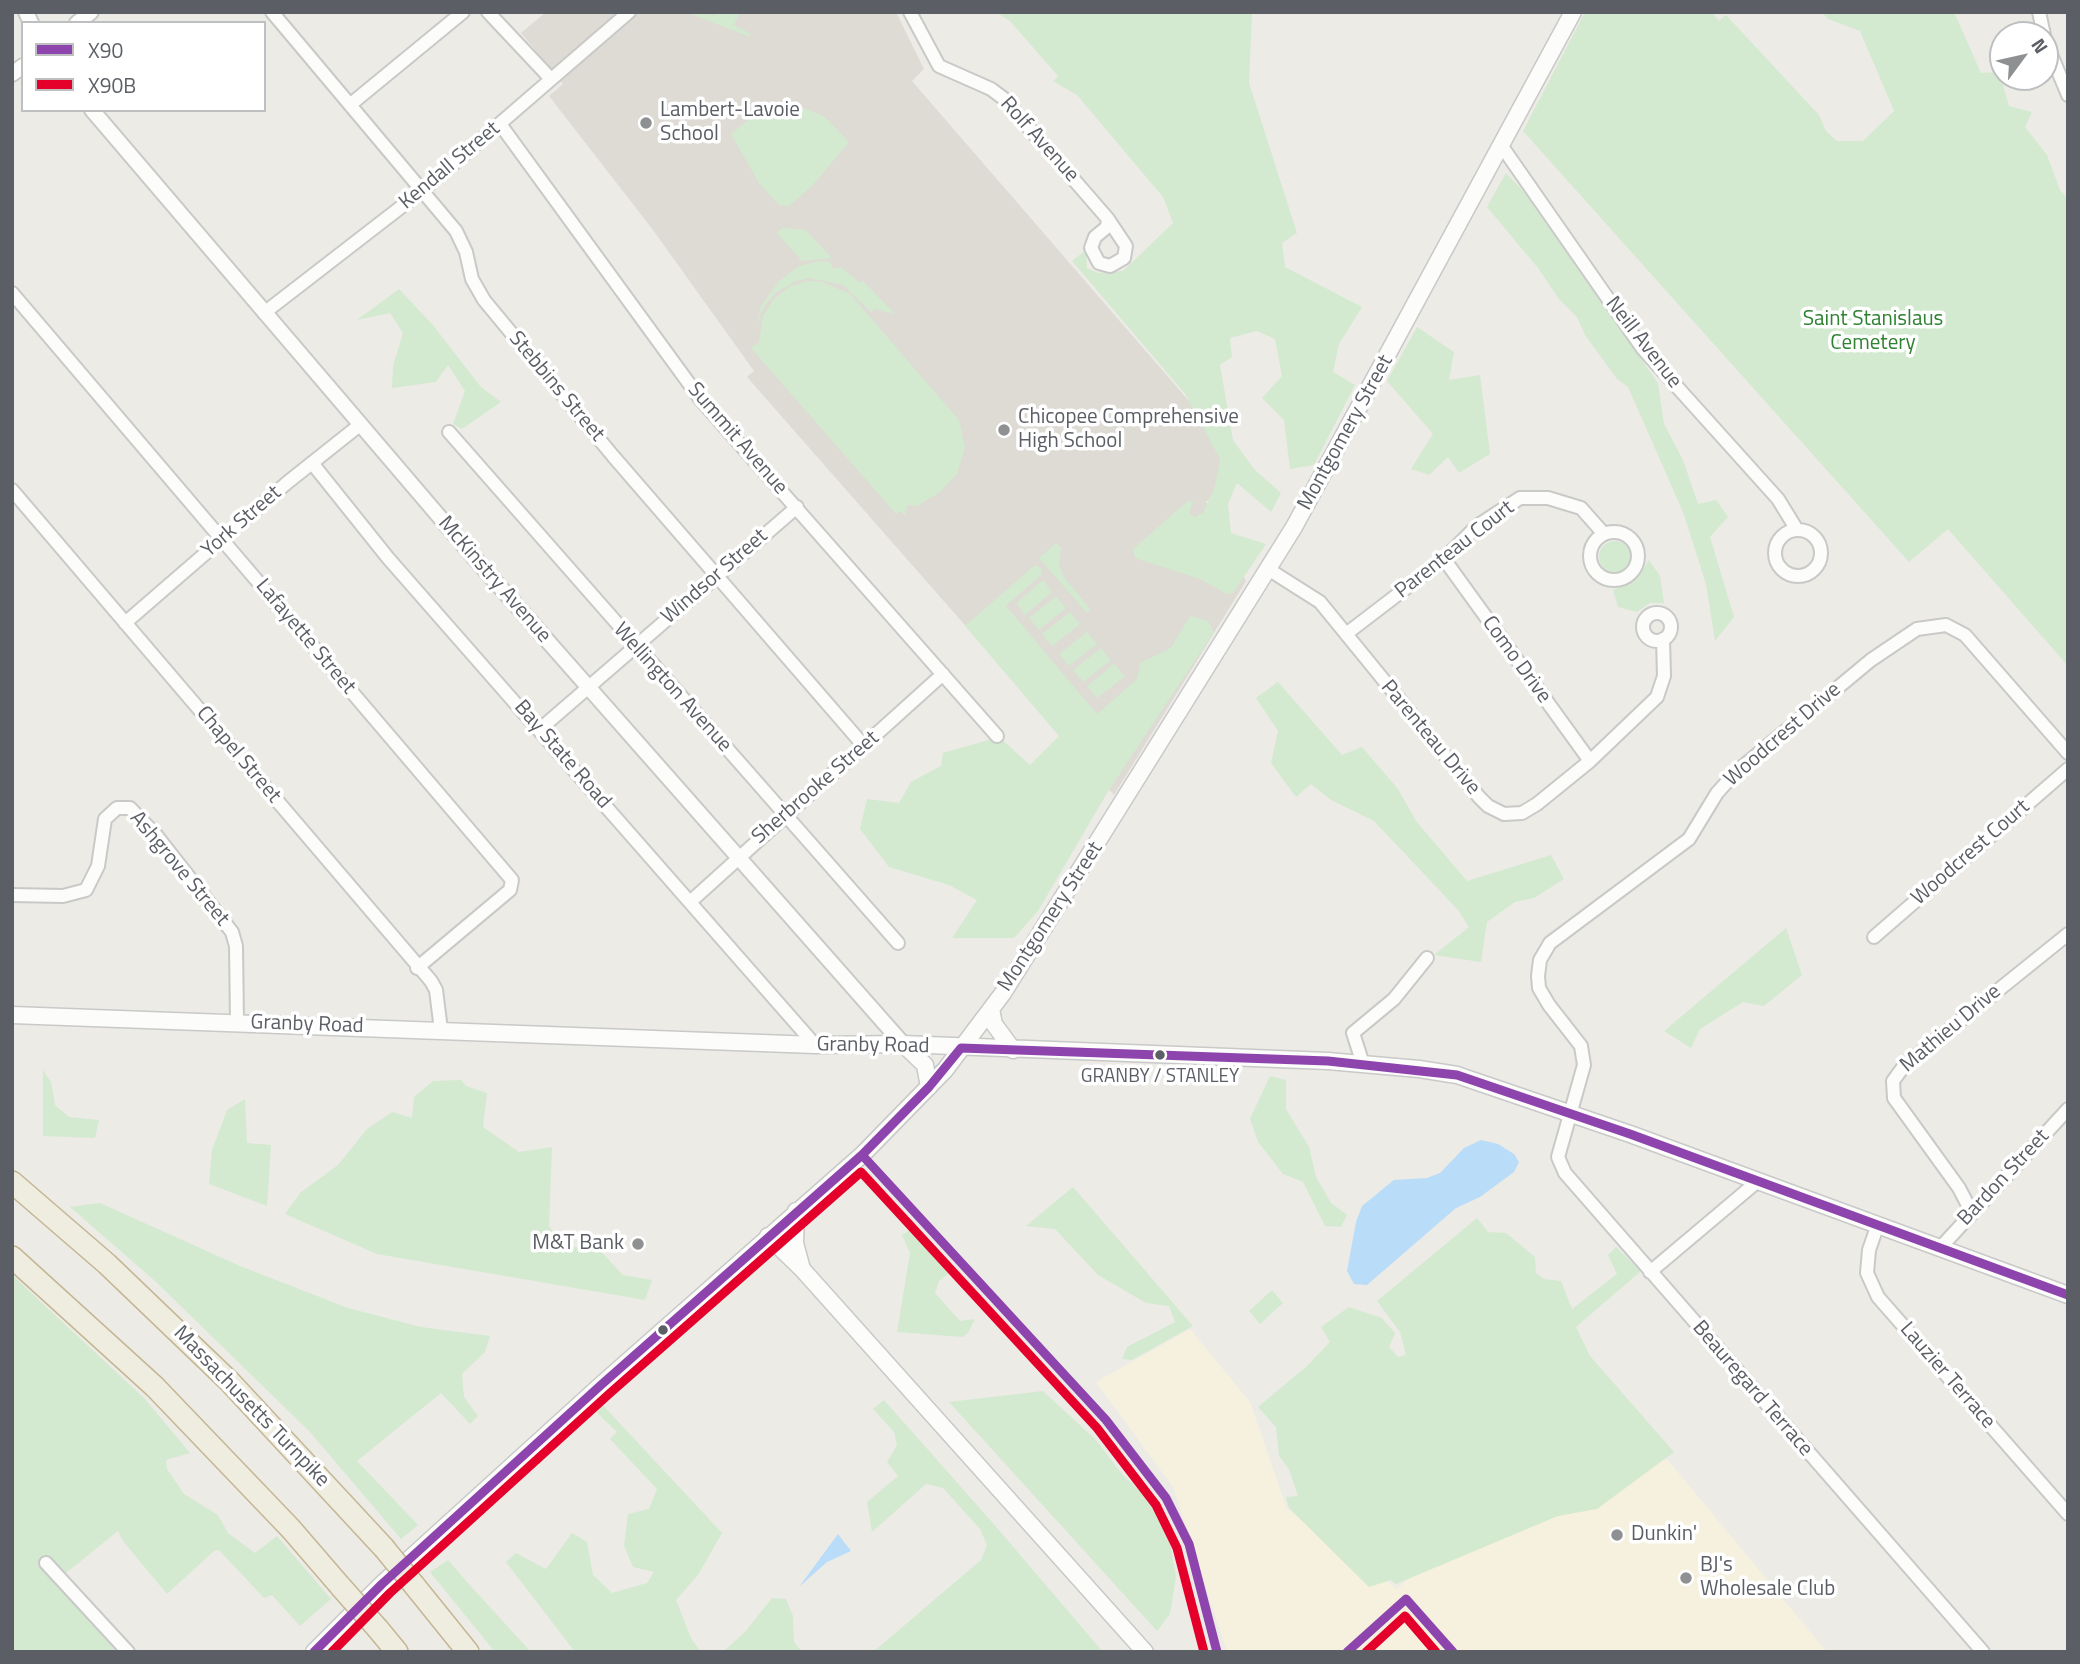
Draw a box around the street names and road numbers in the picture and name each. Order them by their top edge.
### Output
street label: Rolf Avenue [994,92,1084,188]
street label: Kendall Street [395,117,505,215]
street label: Neill Avenue [1599,292,1687,394]
street label: Stebbins Street [503,327,609,447]
street label: Montgomery Street [1293,351,1399,515]
street label: Summit Avenue [682,378,792,500]
street label: York Street [197,481,287,563]
street label: Parenteau Court [1390,496,1520,604]
street label: McKinstry Avenue [432,512,556,648]
street label: Windsor Street [657,524,773,630]
street label: Lafayette Street [250,574,360,700]
street label: Como Drive [1476,612,1556,708]
street label: Wellington Avenue [607,618,737,758]
street label: Parenteau Drive [1375,676,1485,800]
street label: Woodcrest Drive [1720,678,1846,792]
street label: Bay State Road [508,696,616,814]
street label: Chapel Street [190,702,286,808]
street label: Sherbrooke Street [747,726,885,850]
street label: Woodcrest Court [1907,795,2035,911]
street label: Ashgrove Street [124,807,234,931]
street label: Montgomery Street [993,837,1109,997]
street label: Mathieu Drive [1896,980,2006,1078]
street label: Granby Road [250,1010,364,1040]
street label: Granby Road [816,1032,930,1060]
street label: Bardon Street [1953,1125,2055,1231]
street label: Beauregard Terrace [1686,1316,1818,1462]
street label: Lauzier Terrace [1894,1318,2000,1434]
street label: Massachusetts Turnpike [168,1321,334,1493]

